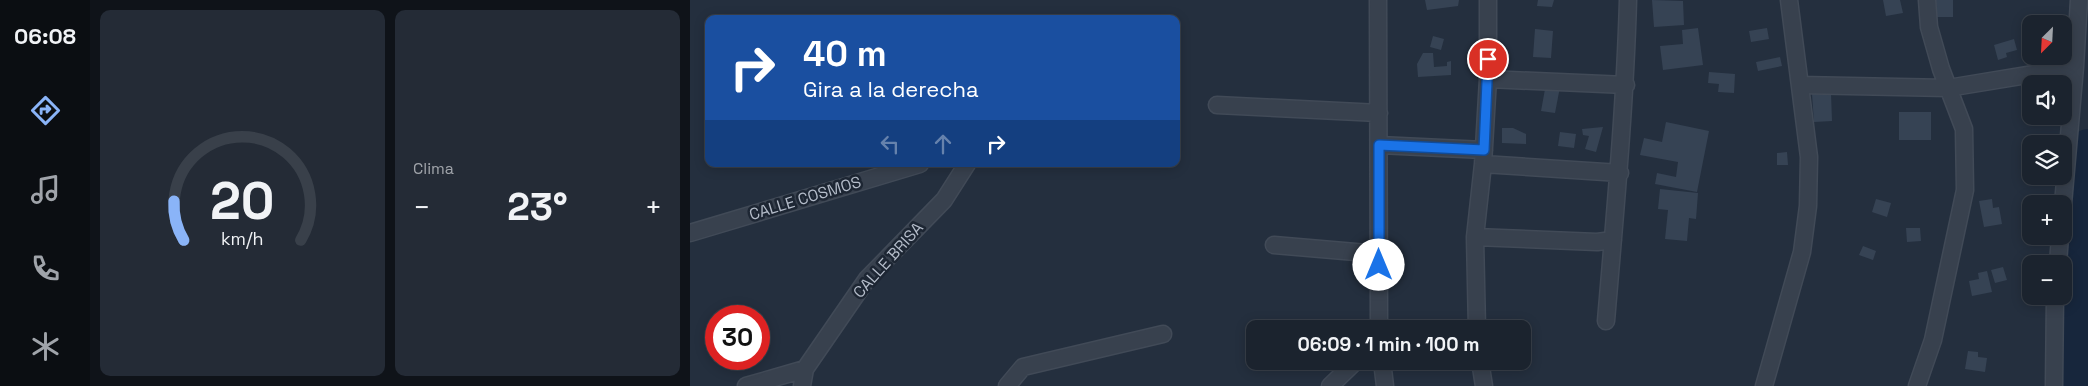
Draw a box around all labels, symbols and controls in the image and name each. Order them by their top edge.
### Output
north arrow [2022,15,2072,65]
map controls [2022,15,2072,305]
text: 06:08 [14,22,76,50]
text: 40 m [803,32,887,76]
icon: right [720,35,785,100]
pin [1467,38,1509,80]
icon: arrive [1474,45,1502,73]
text: Gira a la derecha [803,75,979,103]
button: sound [2022,75,2072,125]
icon: directions [28,93,63,128]
icon: left [876,130,904,158]
icon: ahead [929,130,957,158]
icon: right [982,130,1010,158]
button: layers [2022,135,2072,185]
text: Clima [413,158,454,179]
text: 20 [210,168,275,234]
street label: CALLE COSMOS [746,171,864,225]
icon: music [28,172,63,207]
text: 23° [507,183,568,231]
text: − [413,189,430,225]
text: + [645,189,662,225]
button: + [2022,195,2072,245]
street label: CALLE BRISA [848,218,928,302]
text: km/h [221,227,264,250]
position arrow [1352,238,1404,290]
icon: phone [28,251,63,286]
button: − [2022,255,2072,305]
speed limit sign: 30 [705,305,770,370]
icon: climate [28,329,63,364]
text: 06:09 · 1 min · 100 m [1297,332,1480,357]

